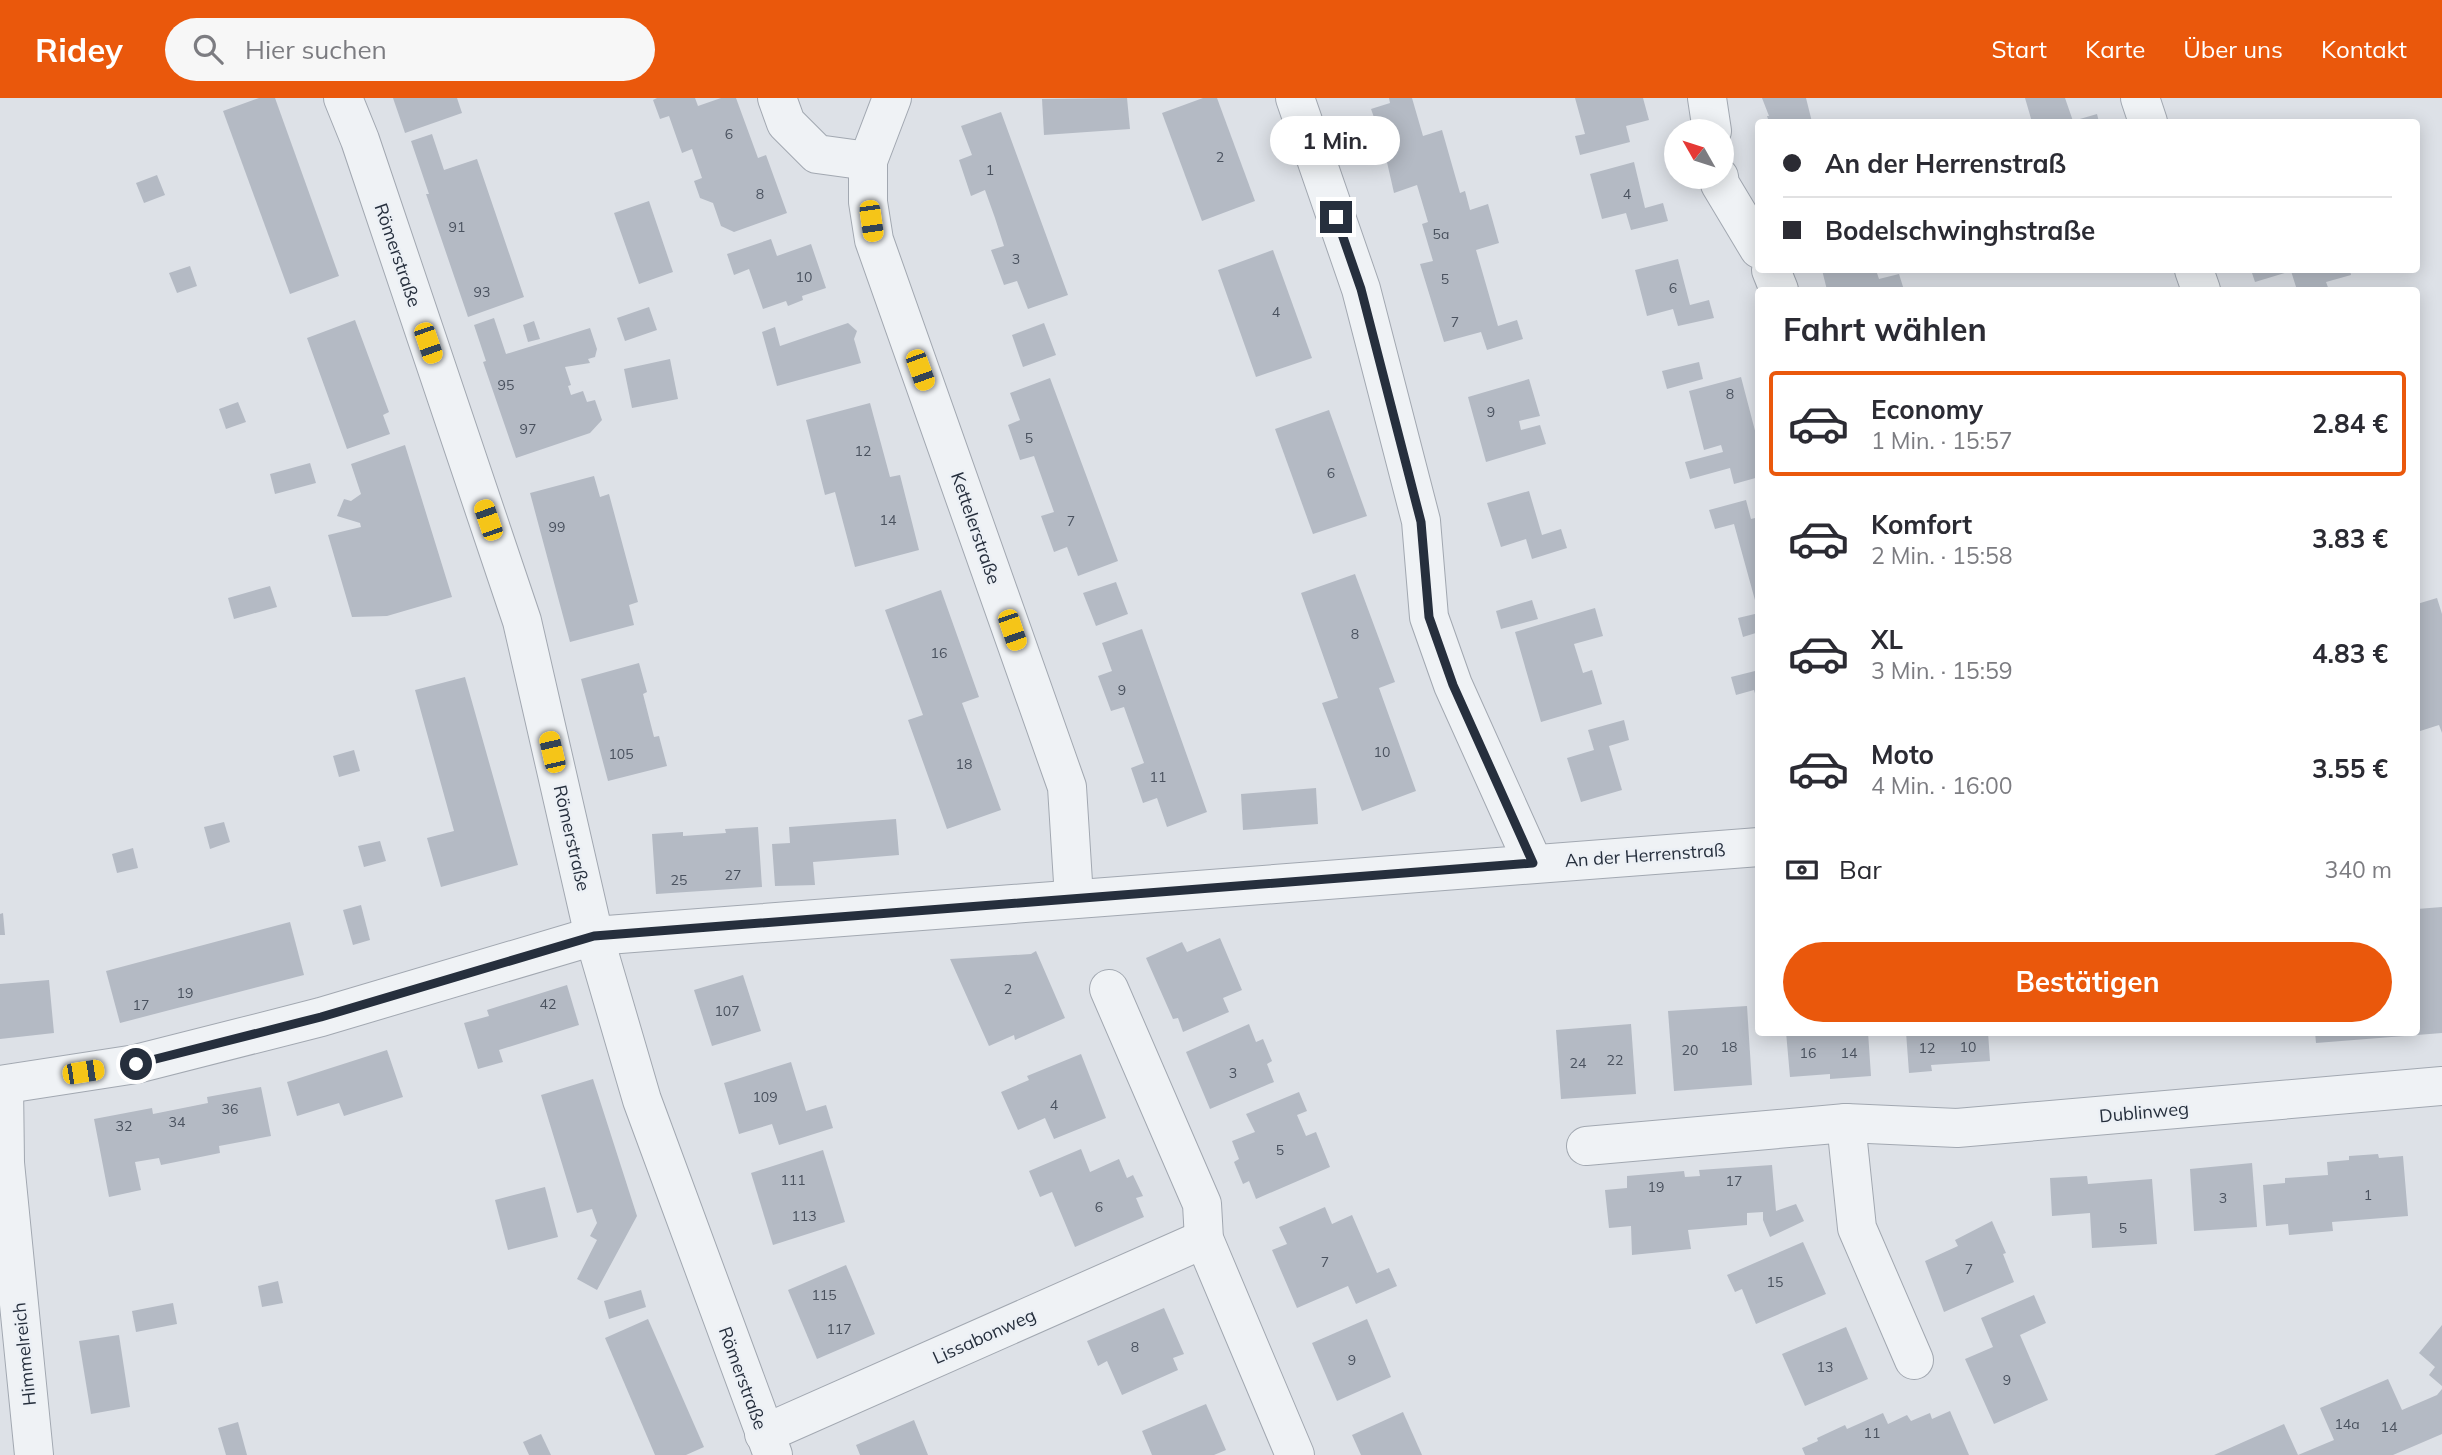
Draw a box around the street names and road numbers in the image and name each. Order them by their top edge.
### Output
street label: Römerstraße [370,200,426,310]
street label: Kettelerstraße [946,469,1006,587]
street label: Römerstraße [549,783,595,893]
street label: An der Herrenstraß [1564,838,1726,872]
street label: Dublinweg [2098,1097,2190,1127]
street label: Himmelreich [7,1301,41,1407]
street label: Lissabonweg [929,1303,1039,1369]
street label: Römerstraße [714,1323,772,1433]

